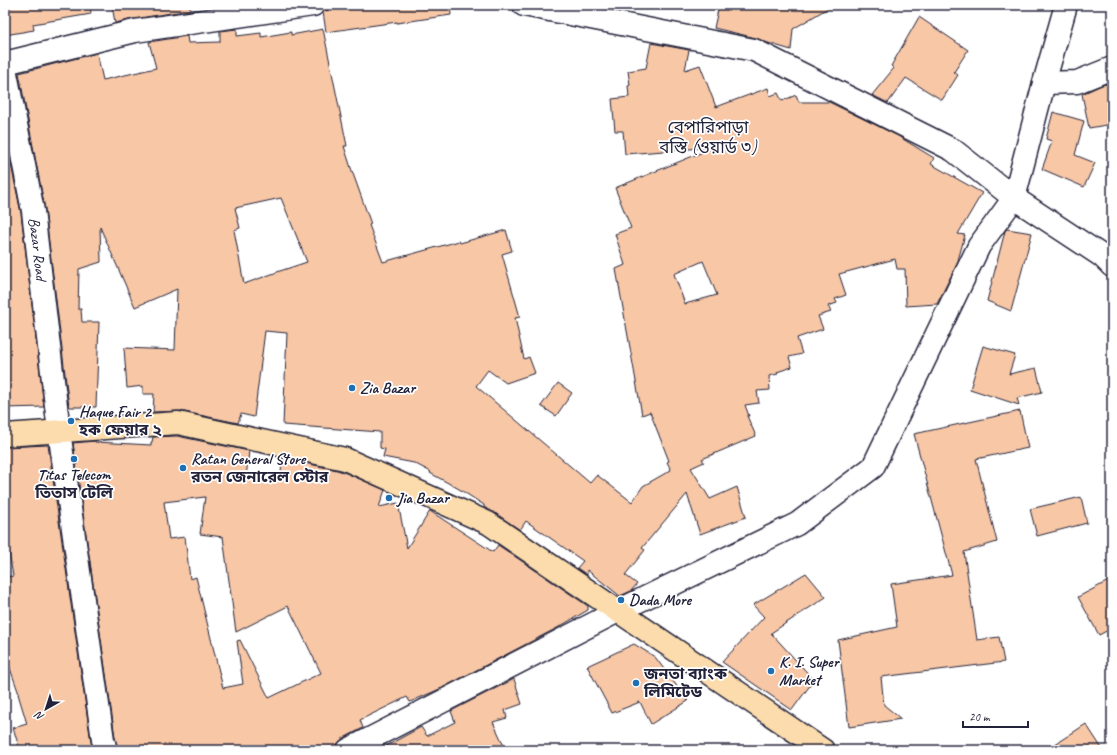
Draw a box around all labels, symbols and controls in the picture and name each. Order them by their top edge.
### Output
district label: বেপারিপাড়া বস্তি (ওয়ার্ড ৩) [658,117,758,158]
street label: Bazar Road [24,216,51,284]
place label: Zia Bazar [360,378,417,398]
marker: Zia Bazar [347,383,357,393]
place label: Haque Fair 2 হক ফেয়ার ২ [78,402,162,440]
marker: Haque Fair 2 হক ফেয়ার ২ [66,416,76,426]
place label: Ratan General Store রতন জেনারেল স্টোর [190,449,329,487]
marker: Titas Telecom তিতাস টেলি [69,454,79,464]
marker: Ratan General Store রতন জেনারেল স্টোর [178,463,188,473]
place label: Titas Telecom তিতাস টেলি [34,465,114,503]
place label: Jia Bazar [396,488,451,508]
marker: Jia Bazar [384,493,394,503]
place label: Dada More [629,590,693,610]
marker: Dada More [616,595,626,605]
place label: K. I. Super Market [779,652,841,690]
place label: জনতা ব্যাংক লিমিটেড [643,664,728,702]
marker: K. I. Super Market [766,666,776,676]
marker: জনতা ব্যাংক লিমিটেড [631,678,641,688]
north arrow [26,689,66,729]
scale bar [963,703,1028,729]
text: N [31,708,47,724]
text: 20 m [969,709,991,725]

